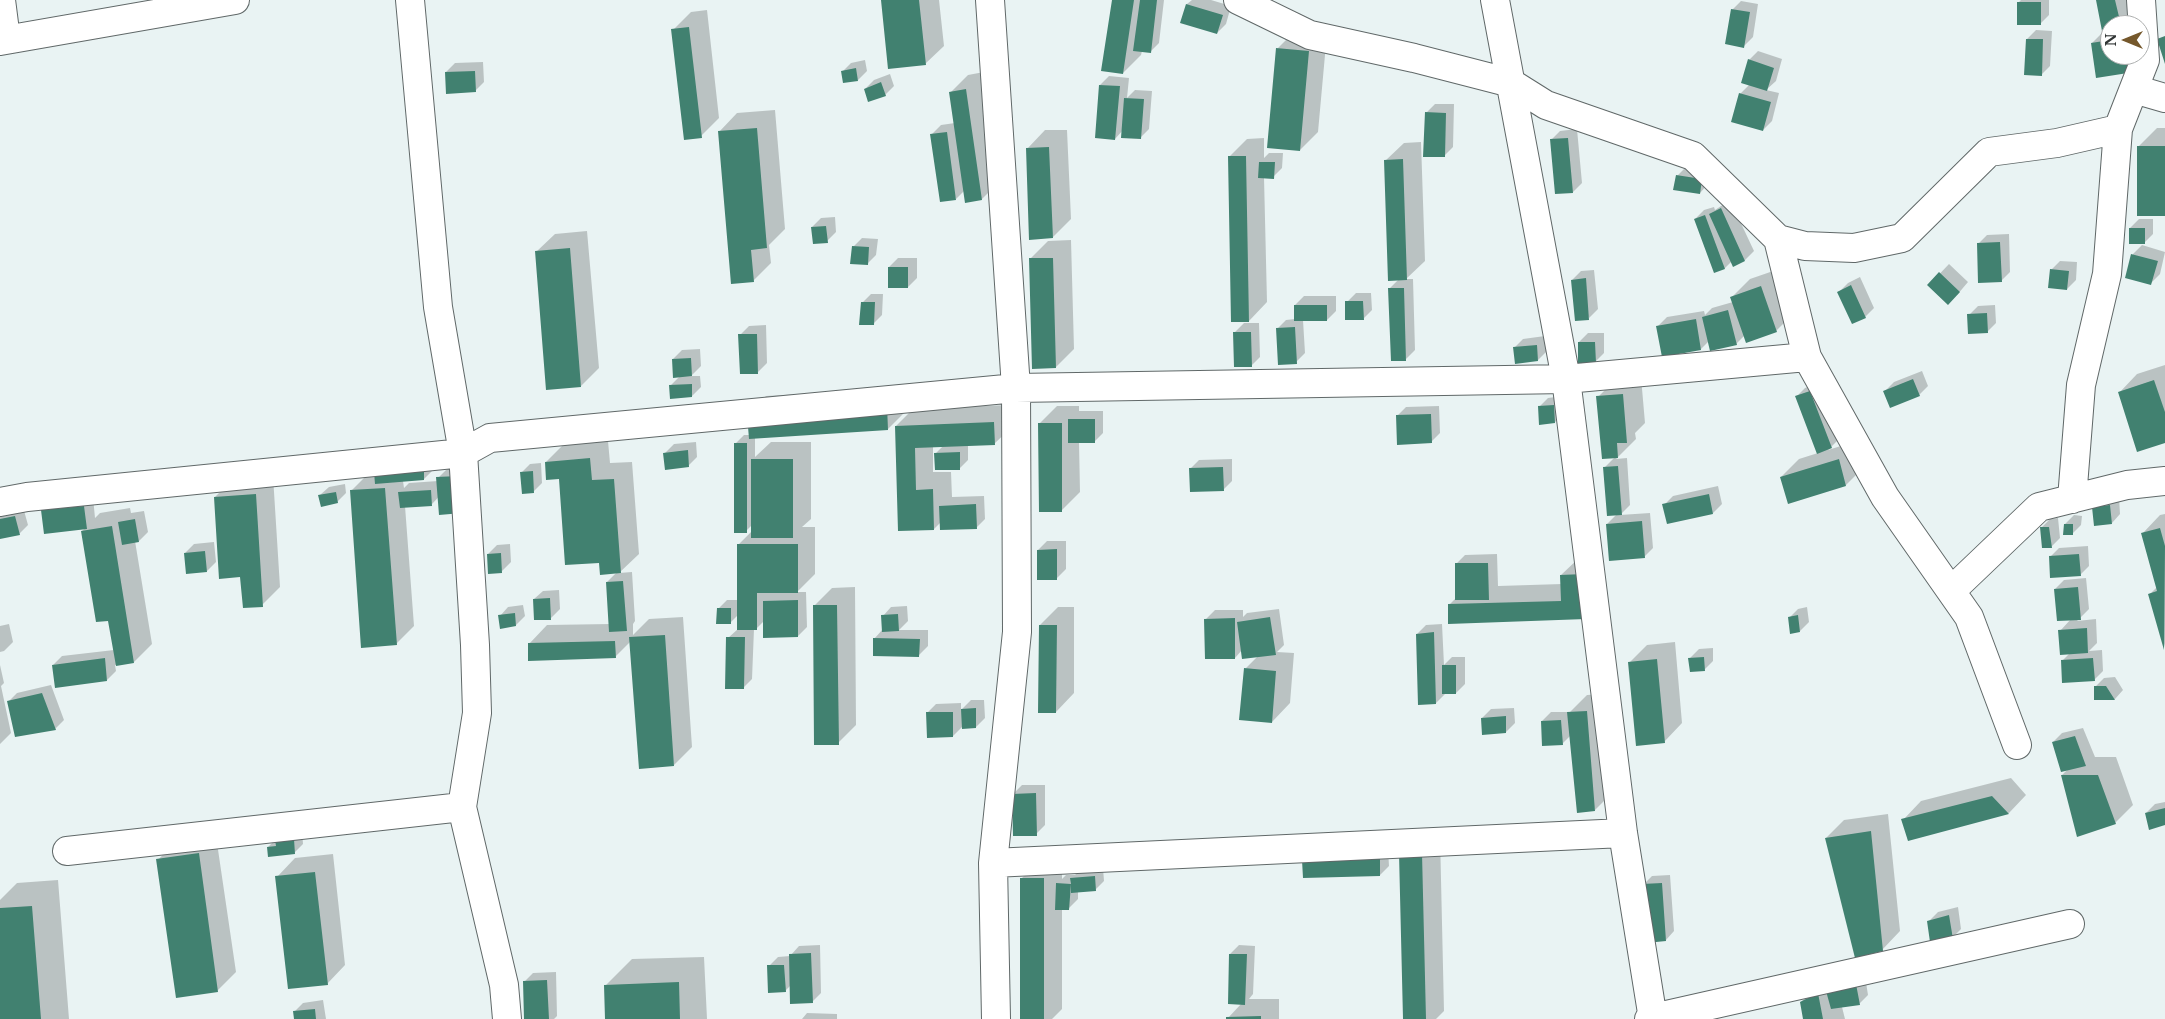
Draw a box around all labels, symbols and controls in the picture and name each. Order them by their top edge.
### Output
north arrow [2100,15,2150,65]
text: N [2102,33,2120,47]

